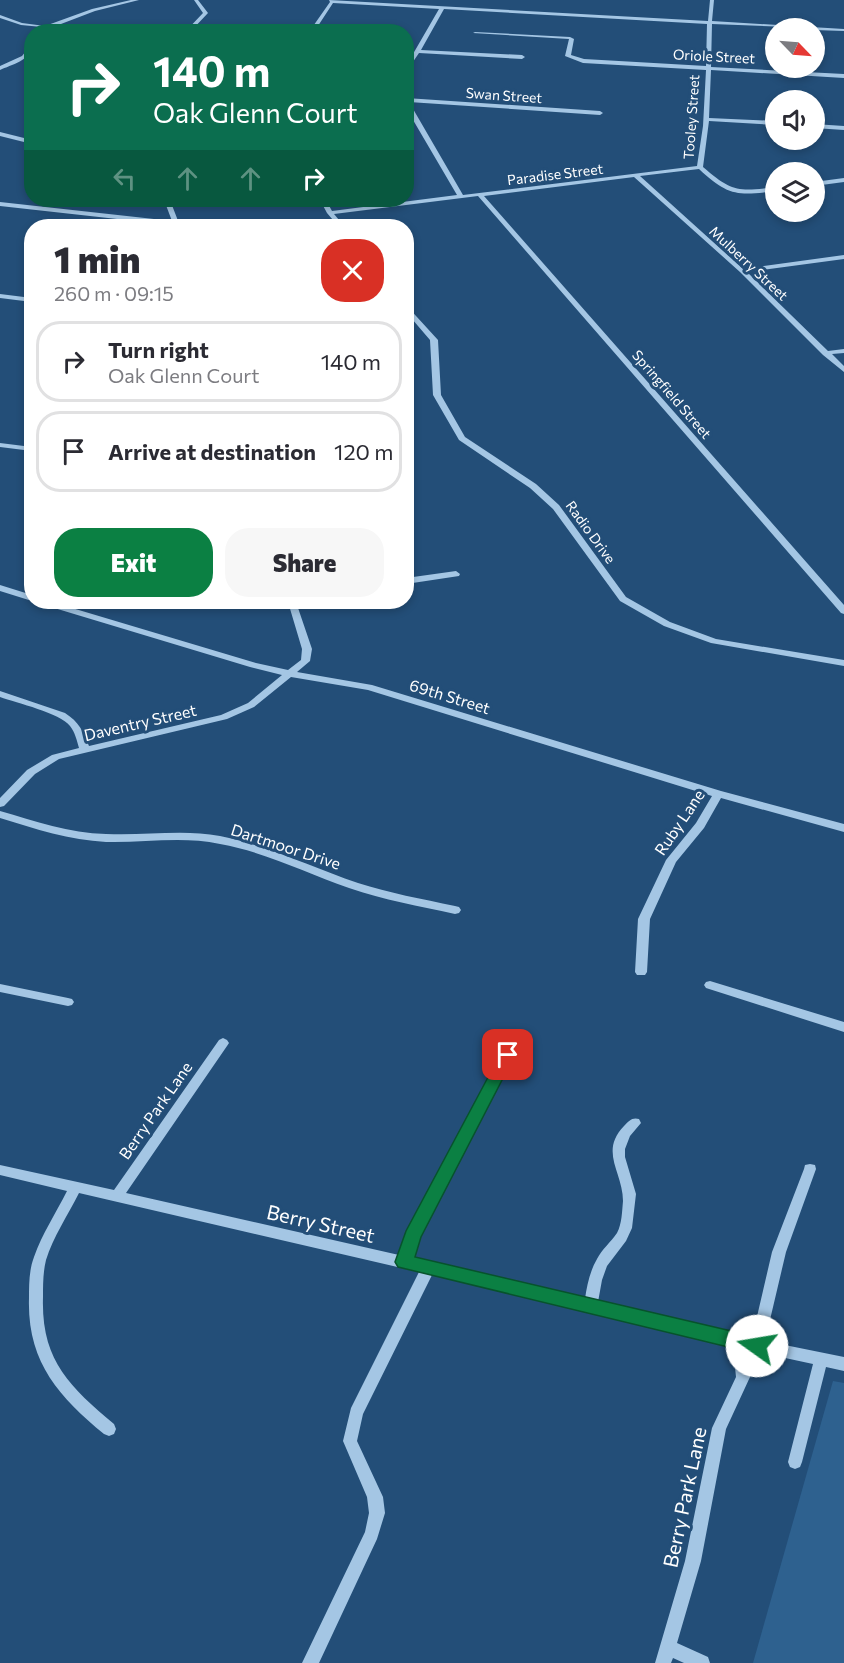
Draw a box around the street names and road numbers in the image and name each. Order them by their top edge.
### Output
street label: Oriole Street [673,45,756,67]
street label: Tooley Street [680,74,702,160]
street label: Swan Street [465,84,543,106]
street label: Paradise Street [506,160,604,188]
street label: Mulberry Street [706,222,792,304]
street label: Springfield Street [629,346,715,442]
street label: Radio Drive [563,497,619,567]
street label: 69th Street [407,675,493,717]
street label: Daventry Street [82,700,199,744]
street label: Ruby Lane [650,785,708,859]
street label: Dartmoor Drive [229,819,343,873]
street label: Berry Park Lane [114,1058,196,1162]
street label: Berry Street [265,1199,377,1247]
street label: Berry Park Lane [657,1424,711,1570]

